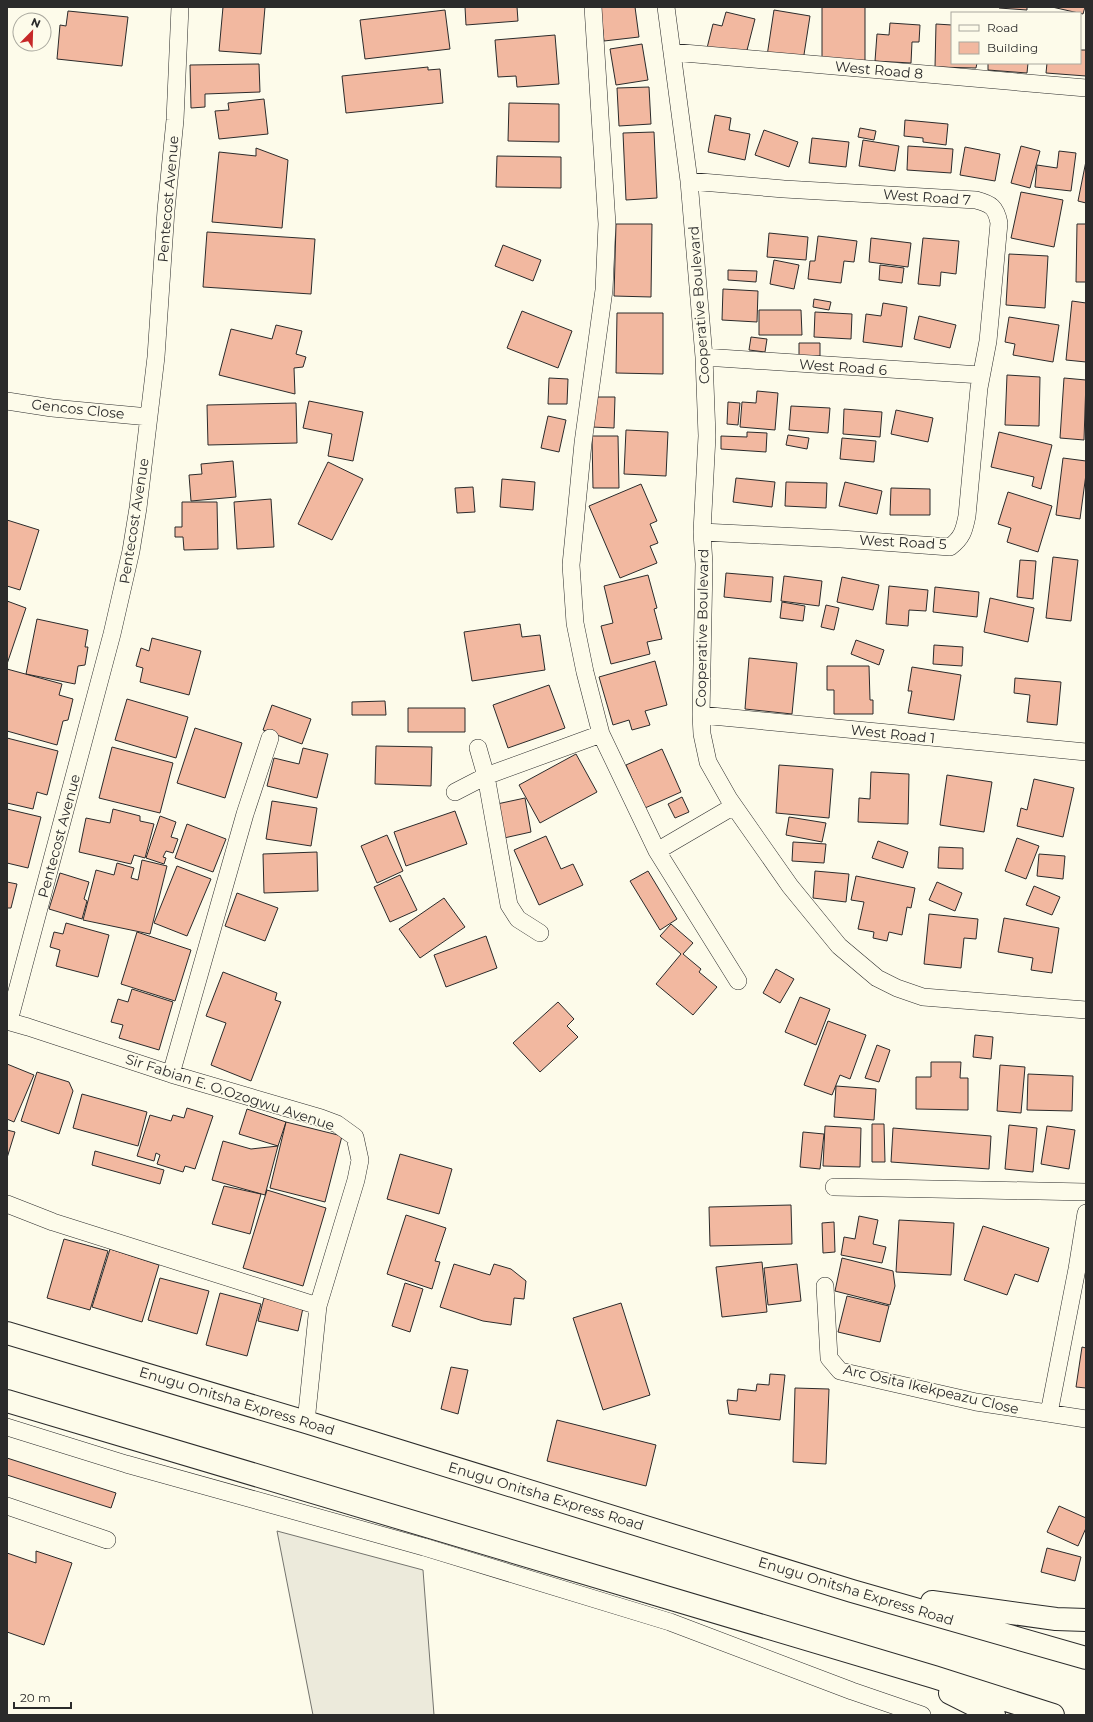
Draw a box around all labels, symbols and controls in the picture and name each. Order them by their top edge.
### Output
north arrow [12,12,52,52]
legend [951,12,1081,64]
text: N [29,15,43,31]
text: Road [987,20,1018,35]
text: Building [987,40,1038,55]
street label: West Road 8 [834,57,924,83]
street label: Pentecost Avenue [153,135,183,263]
street label: West Road 7 [883,185,971,209]
street label: Cooperative Boulevard [684,225,714,385]
street label: West Road 6 [798,355,888,379]
street label: Gencos Close [31,395,125,423]
street label: Pentecost Avenue [115,457,153,585]
street label: West Road 5 [859,531,947,553]
street label: Cooperative Boulevard [692,549,712,707]
street label: West Road 1 [850,721,936,747]
street label: Pentecost Avenue [34,772,84,900]
street label: Sir Fabian E. O.Ozogwu Avenue [123,1050,337,1134]
street label: Arc Osita Ikekpeazu Close [841,1360,1021,1418]
street label: Enugu Onitsha Express Road [137,1363,337,1439]
street label: Enugu Onitsha Express Road [446,1458,646,1534]
street label: Enugu Onitsha Express Road [756,1553,956,1629]
scale bar [14,1684,71,1710]
text: 20 m [20,1690,51,1705]

